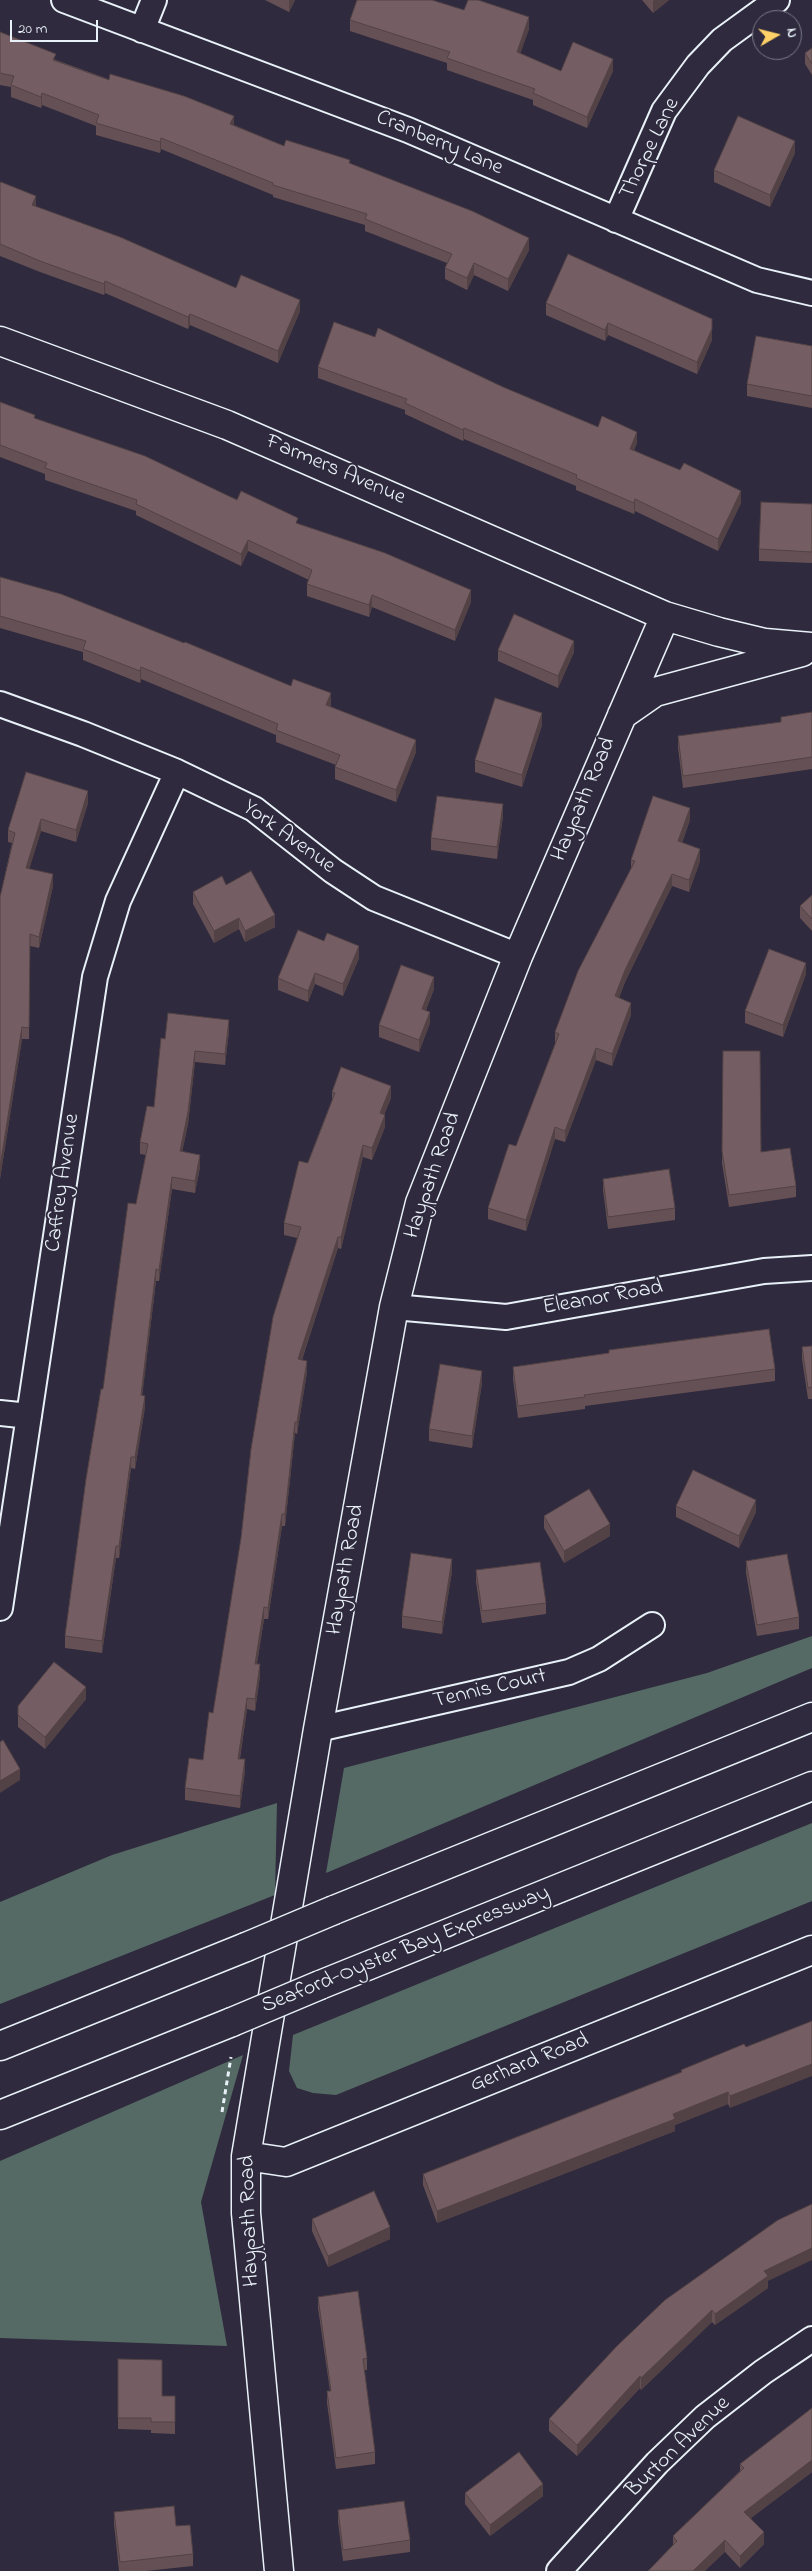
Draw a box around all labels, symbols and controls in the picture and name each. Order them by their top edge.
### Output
scale bar [12,10,100,42]
north arrow [752,10,802,60]
text: 20 m [18,18,47,40]
text: N [780,27,802,39]
street label: Thorpe Lane [615,94,687,204]
street label: Cranberry Lane [372,105,506,183]
street label: Farmers Avenue [261,430,409,512]
street label: Haypath Road [547,734,623,866]
street label: York Avenue [236,795,340,881]
street label: Haypath Road [400,1109,468,1243]
street label: Caffrey Avenue [41,1112,87,1254]
street label: Eleanor Road [541,1275,665,1323]
street label: Haypath Road [323,1503,371,1637]
street label: Tennis Court [431,1664,549,1716]
street label: Seaford-Oyster Bay Expressway [258,1881,554,2021]
street label: Gerhard Road [467,2028,593,2100]
street label: Haypath Road [236,2155,266,2287]
street label: Burton Avenue [621,2392,737,2504]

